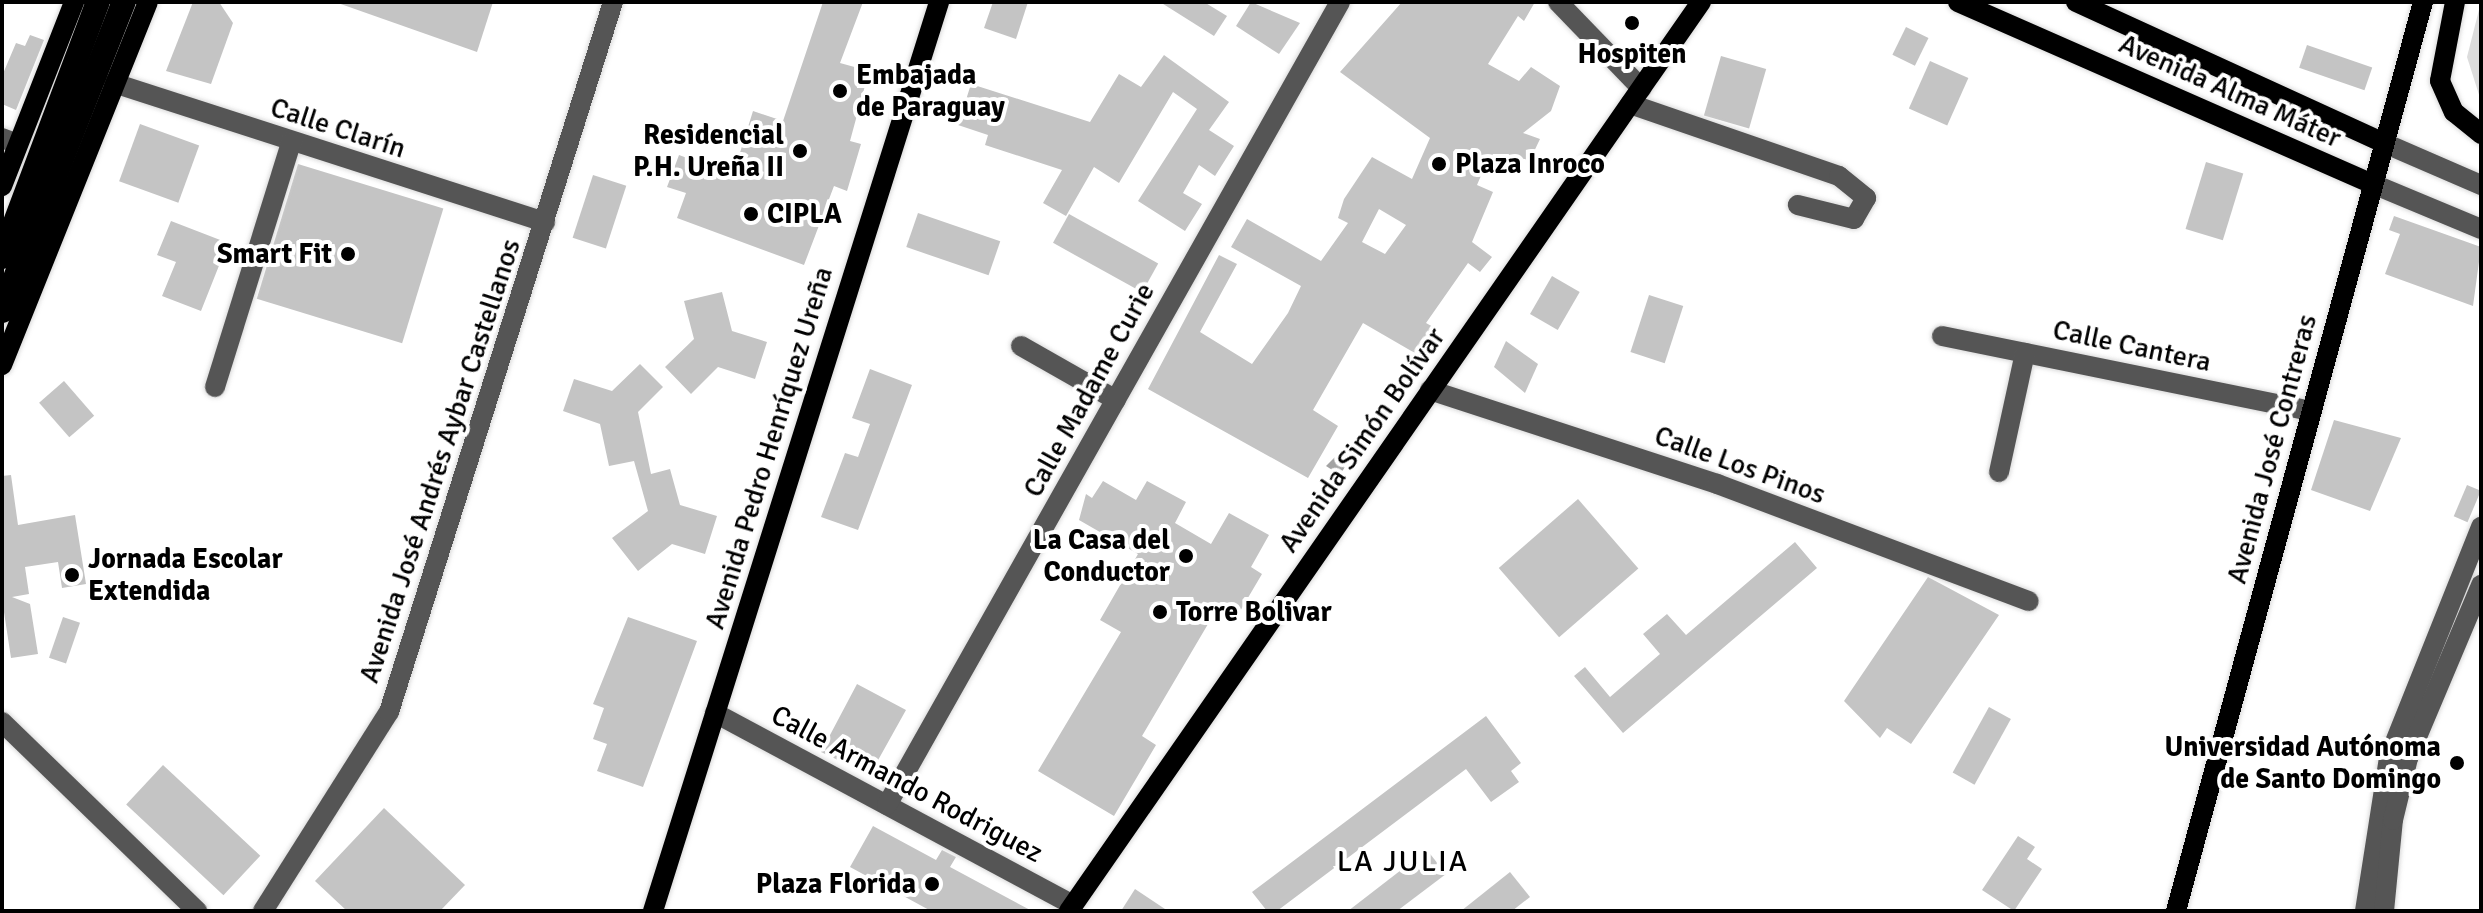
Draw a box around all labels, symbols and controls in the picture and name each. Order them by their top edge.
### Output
marker: Hospiten [1621,12,1643,34]
street label: Avenida Alma Máter [2114,27,2346,155]
place label: Hospiten [1577,37,1687,71]
place label: Embajada de Paraguay [856,58,1005,124]
marker: Embajada de Paraguay [831,82,849,100]
street label: Calle Clarín [266,90,410,166]
place label: Residencial P.H. Ureña II [633,118,784,184]
marker: Residencial P.H. Ureña II [791,142,809,160]
place label: Plaza Inroco [1455,147,1605,181]
marker: Plaza Inroco [1430,155,1448,173]
place label: CIPLA [767,197,842,231]
marker: CIPLA [742,205,760,223]
street label: Avenida José Andrés Aybar Castellanos [352,235,528,687]
place label: Smart Fit [217,237,332,271]
marker: Smart Fit [339,245,357,263]
street label: Avenida Pedro Henríquez Ureña [698,263,840,633]
street label: Calle Madame Curie [1016,277,1162,503]
street label: Avenida José Contreras [2220,311,2324,587]
street label: Calle Cantera [2050,313,2214,379]
street label: Avenida Simón Bolívar [1272,321,1452,559]
street label: Calle Los Pinos [1650,419,1830,511]
place label: La Casa del Conductor [1033,523,1170,589]
place label: Jornada Escolar Extendida [88,542,283,608]
marker: La Casa del Conductor [1177,547,1195,565]
marker: Jornada Escolar Extendida [63,566,81,584]
place label: Torre Bolivar [1176,595,1332,629]
marker: Torre Bolivar [1151,603,1169,621]
street label: Calle Armando Rodriguez [766,698,1048,870]
place label: Universidad Autónoma de Santo Domingo [2164,730,2441,796]
marker: Universidad Autónoma de Santo Domingo [2448,754,2466,772]
district label: LA JULIA [1337,844,1469,880]
place label: Plaza Florida [756,867,916,901]
marker: Plaza Florida [923,875,941,893]

